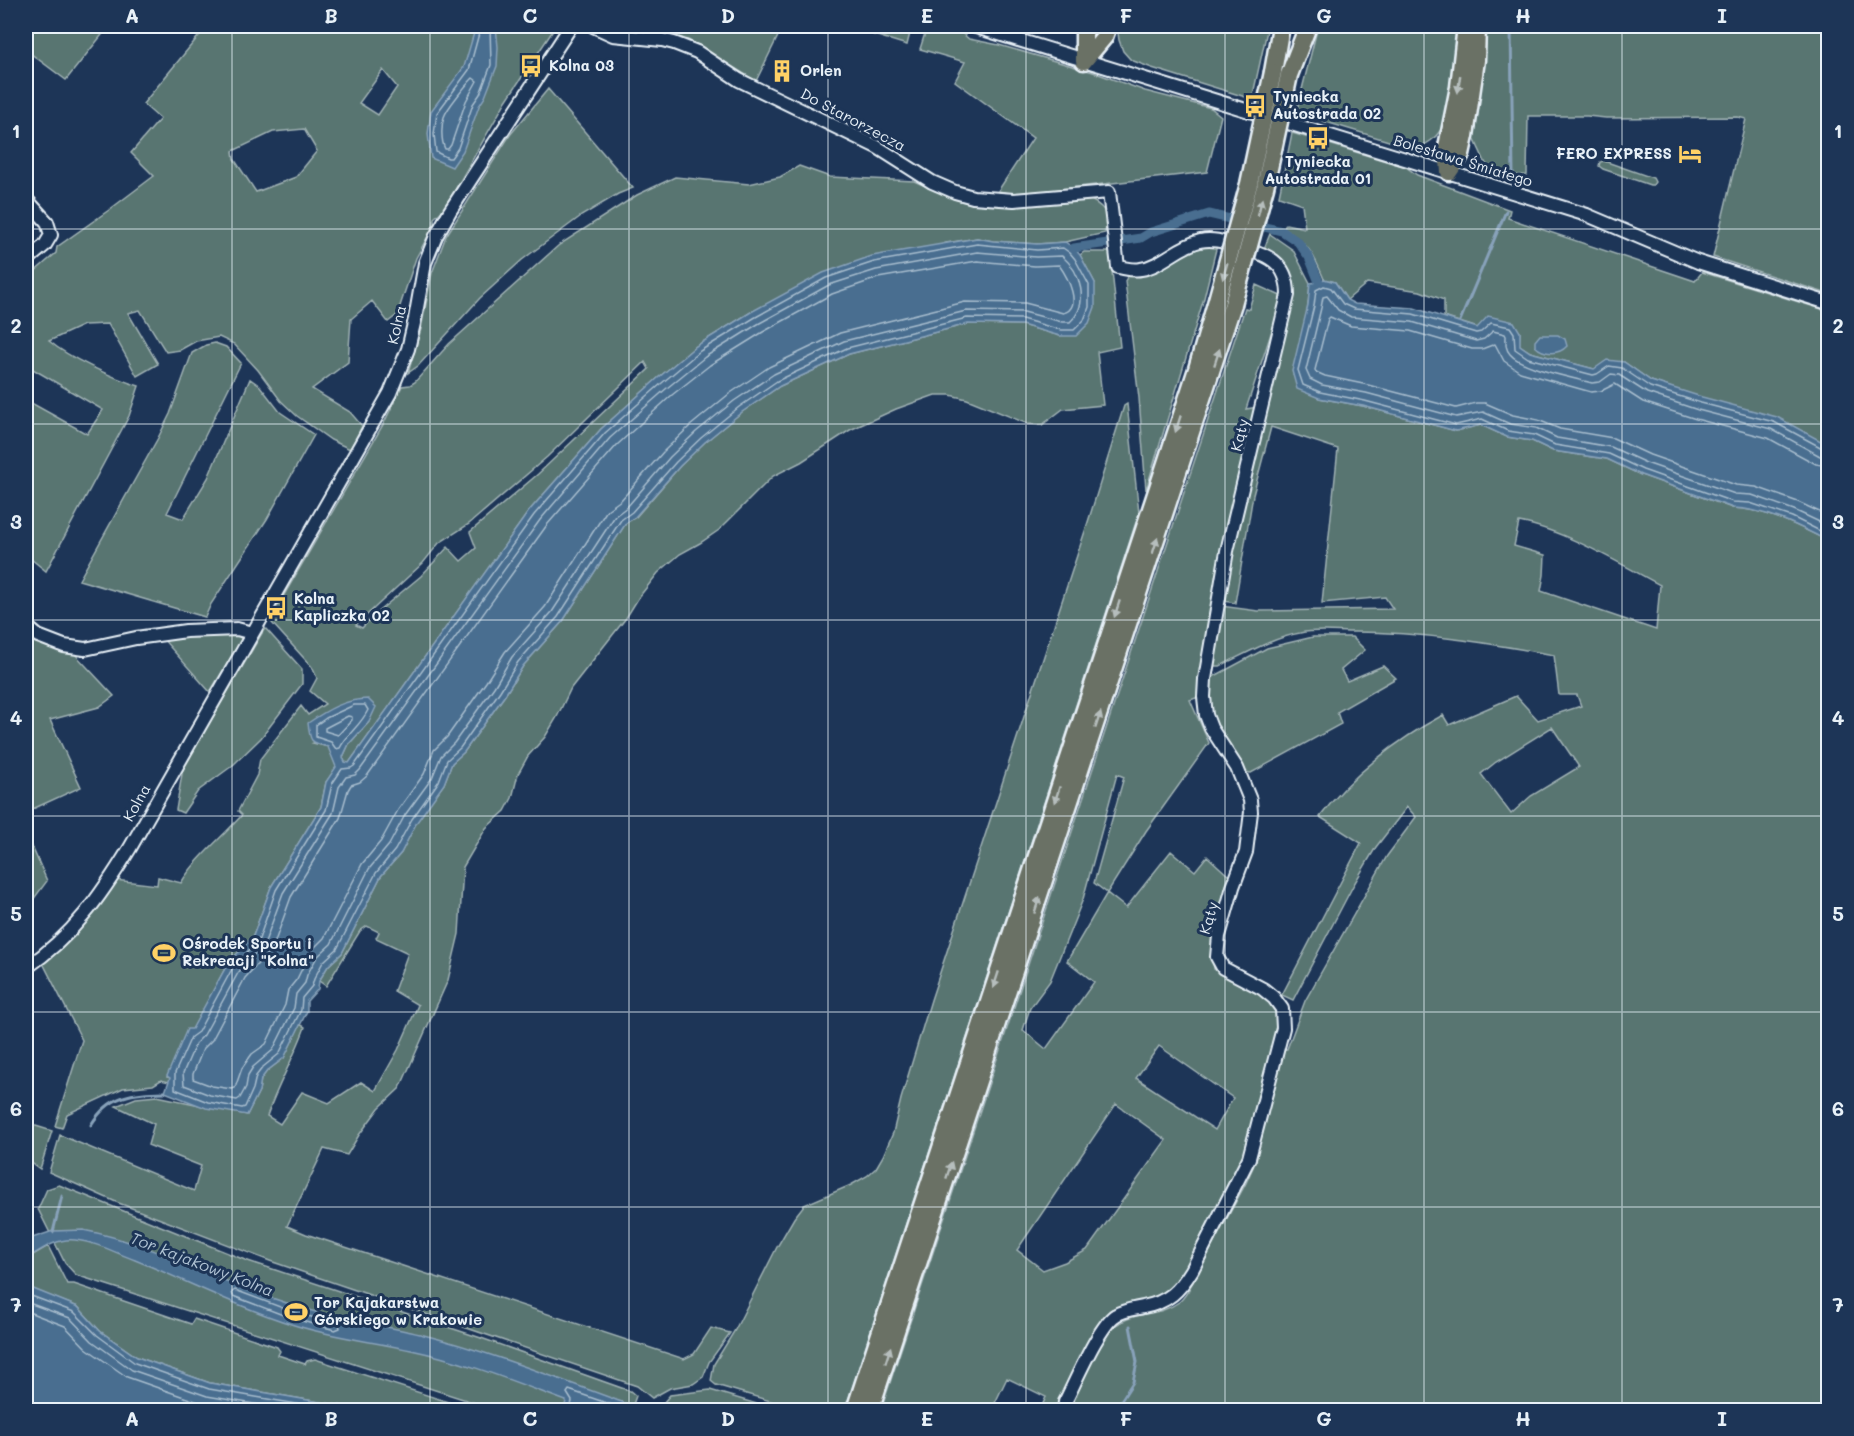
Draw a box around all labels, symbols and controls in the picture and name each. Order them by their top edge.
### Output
text: A [125,2,139,28]
text: B [324,2,338,28]
text: C [523,2,538,28]
text: D [721,2,735,28]
text: E [921,2,933,28]
text: F [1120,2,1133,28]
text: G [1316,2,1332,28]
text: H [1515,2,1531,28]
text: I [1717,2,1727,28]
bus stop icon: Kolna 03 [518,53,544,79]
place label: Kolna 03 [549,55,614,75]
building icon: Orlen [769,58,795,84]
place label: Orlen [800,60,842,80]
one-way arrow [1454,74,1463,93]
street label: Do Starorzecza [797,83,910,155]
place label: Tyniecka Autostrada 02 [1273,86,1381,123]
bus stop icon: Tyniecka Autostrada 02 [1242,93,1268,119]
text: 1 [12,117,20,143]
text: 1 [1834,117,1842,143]
bus stop icon: Tyniecka Autostrada 01 [1305,125,1331,151]
street label: Bolesława Śmiałego [1391,129,1535,191]
hotel icon: FERO EXPRESS [1677,141,1703,167]
place label: FERO EXPRESS [1556,143,1672,163]
place label: Tyniecka Autostrada 01 [1265,151,1371,188]
one-way arrow [1255,198,1265,216]
one-way arrow [1220,262,1230,281]
street label: Kolna [382,303,410,346]
text: 2 [10,312,22,338]
text: 2 [1832,312,1844,338]
one-way arrow [1212,348,1222,366]
one-way arrow [1173,415,1183,433]
street label: Kąty [1225,416,1253,453]
text: 3 [10,508,22,534]
text: 3 [1832,508,1844,534]
one-way arrow [1151,537,1160,555]
place label: Kolna Kapliczka 02 [294,588,390,625]
bus stop icon: Kolna Kapliczka 02 [263,595,289,621]
one-way arrow [1112,600,1122,618]
text: 4 [10,704,23,730]
text: 4 [1832,704,1845,730]
one-way arrow [1093,711,1103,729]
street label: Kolna [118,780,154,825]
one-way arrow [1052,786,1061,804]
one-way arrow [1032,896,1042,914]
street label: Kąty [1194,899,1222,936]
text: 5 [10,900,22,926]
text: 5 [1832,900,1844,926]
place label: Ośrodek Sportu i Rekreacji "Kolna" [182,933,314,970]
sports icon: Ośrodek Sportu i Rekreacji "Kolna" [151,940,177,966]
one-way arrow [991,971,1001,989]
text: 6 [10,1095,22,1121]
text: 6 [1832,1095,1844,1121]
one-way arrow [945,1161,955,1179]
water label: Tor kajakowy Kolna [128,1227,277,1300]
text: 7 [10,1291,22,1317]
text: 7 [1832,1291,1844,1317]
place label: Tor Kajakarstwa Górskiego w Krakowie [314,1292,482,1329]
sports icon: Tor Kajakarstwa Górskiego w Krakowie [283,1299,309,1325]
one-way arrow [884,1346,894,1364]
text: A [125,1405,139,1431]
text: B [324,1405,338,1431]
text: C [523,1405,538,1431]
text: D [721,1405,735,1431]
text: E [921,1405,933,1431]
text: F [1120,1405,1133,1431]
text: G [1316,1405,1332,1431]
text: H [1515,1405,1531,1431]
text: I [1717,1405,1727,1431]

